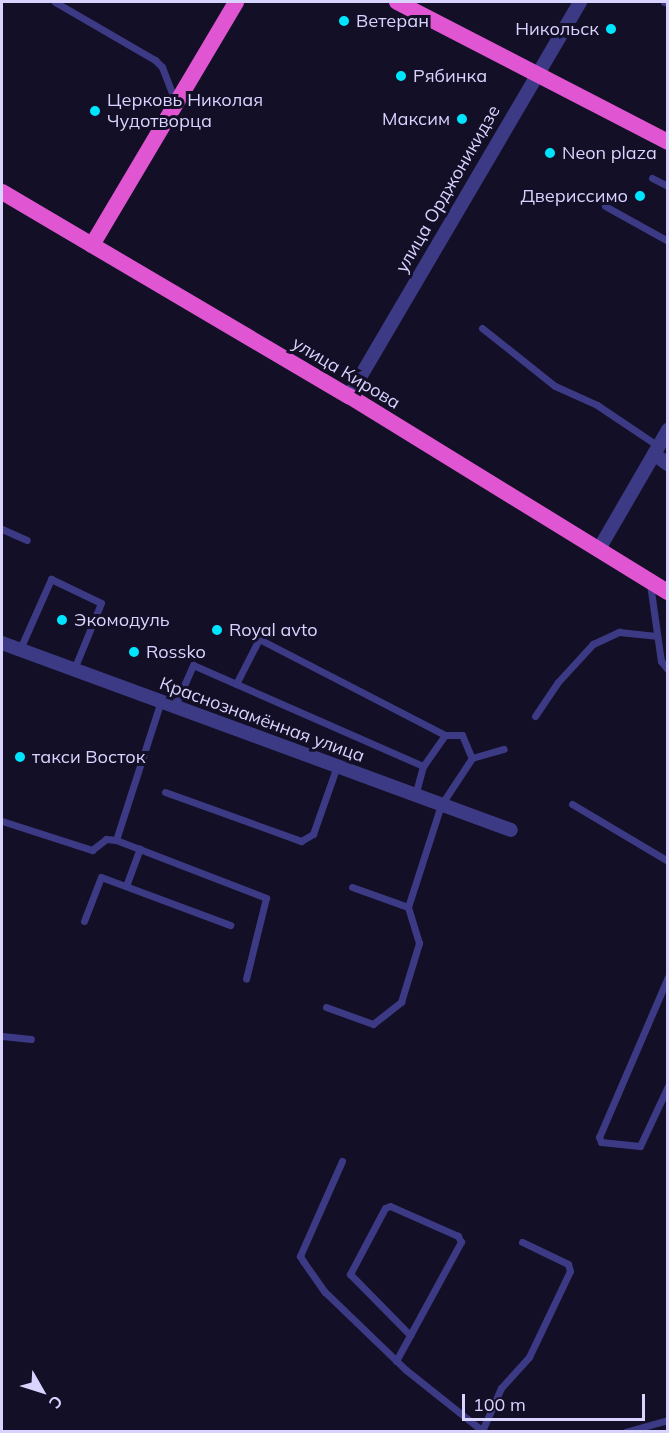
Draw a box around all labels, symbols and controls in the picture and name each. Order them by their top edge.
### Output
place label: Ветеран [356,10,429,32]
marker: Ветеран [337,14,351,28]
place label: Никольск [515,18,599,40]
marker: Никольск [604,22,618,36]
place label: Рябинка [413,65,487,87]
marker: Рябинка [394,69,408,83]
place label: Церковь Николая Чудотворца [107,90,263,132]
street label: улица Орджоникидзе [391,101,505,277]
marker: Церковь Николая Чудотворца [88,104,102,118]
place label: Максим [382,108,450,130]
marker: Максим [455,112,469,126]
place label: Neon plaza [562,142,657,164]
marker: Neon plaza [543,146,557,160]
place label: Двериссимо [520,185,628,207]
marker: Двериссимо [633,189,647,203]
street label: улица Кирова [288,332,404,414]
place label: Экомодуль [74,609,170,631]
marker: Экомодуль [55,613,69,627]
place label: Royal avto [229,619,317,641]
marker: Royal avto [210,623,224,637]
place label: Rossko [146,641,206,663]
marker: Rossko [127,645,141,659]
street label: Краснознамённая улица [157,673,367,767]
place label: такси Восток [32,746,145,768]
marker: такси Восток [13,750,27,764]
north arrow [12,1361,72,1421]
scale bar [465,1382,648,1420]
text: С [45,1392,67,1413]
text: 100 m [473,1393,526,1416]

